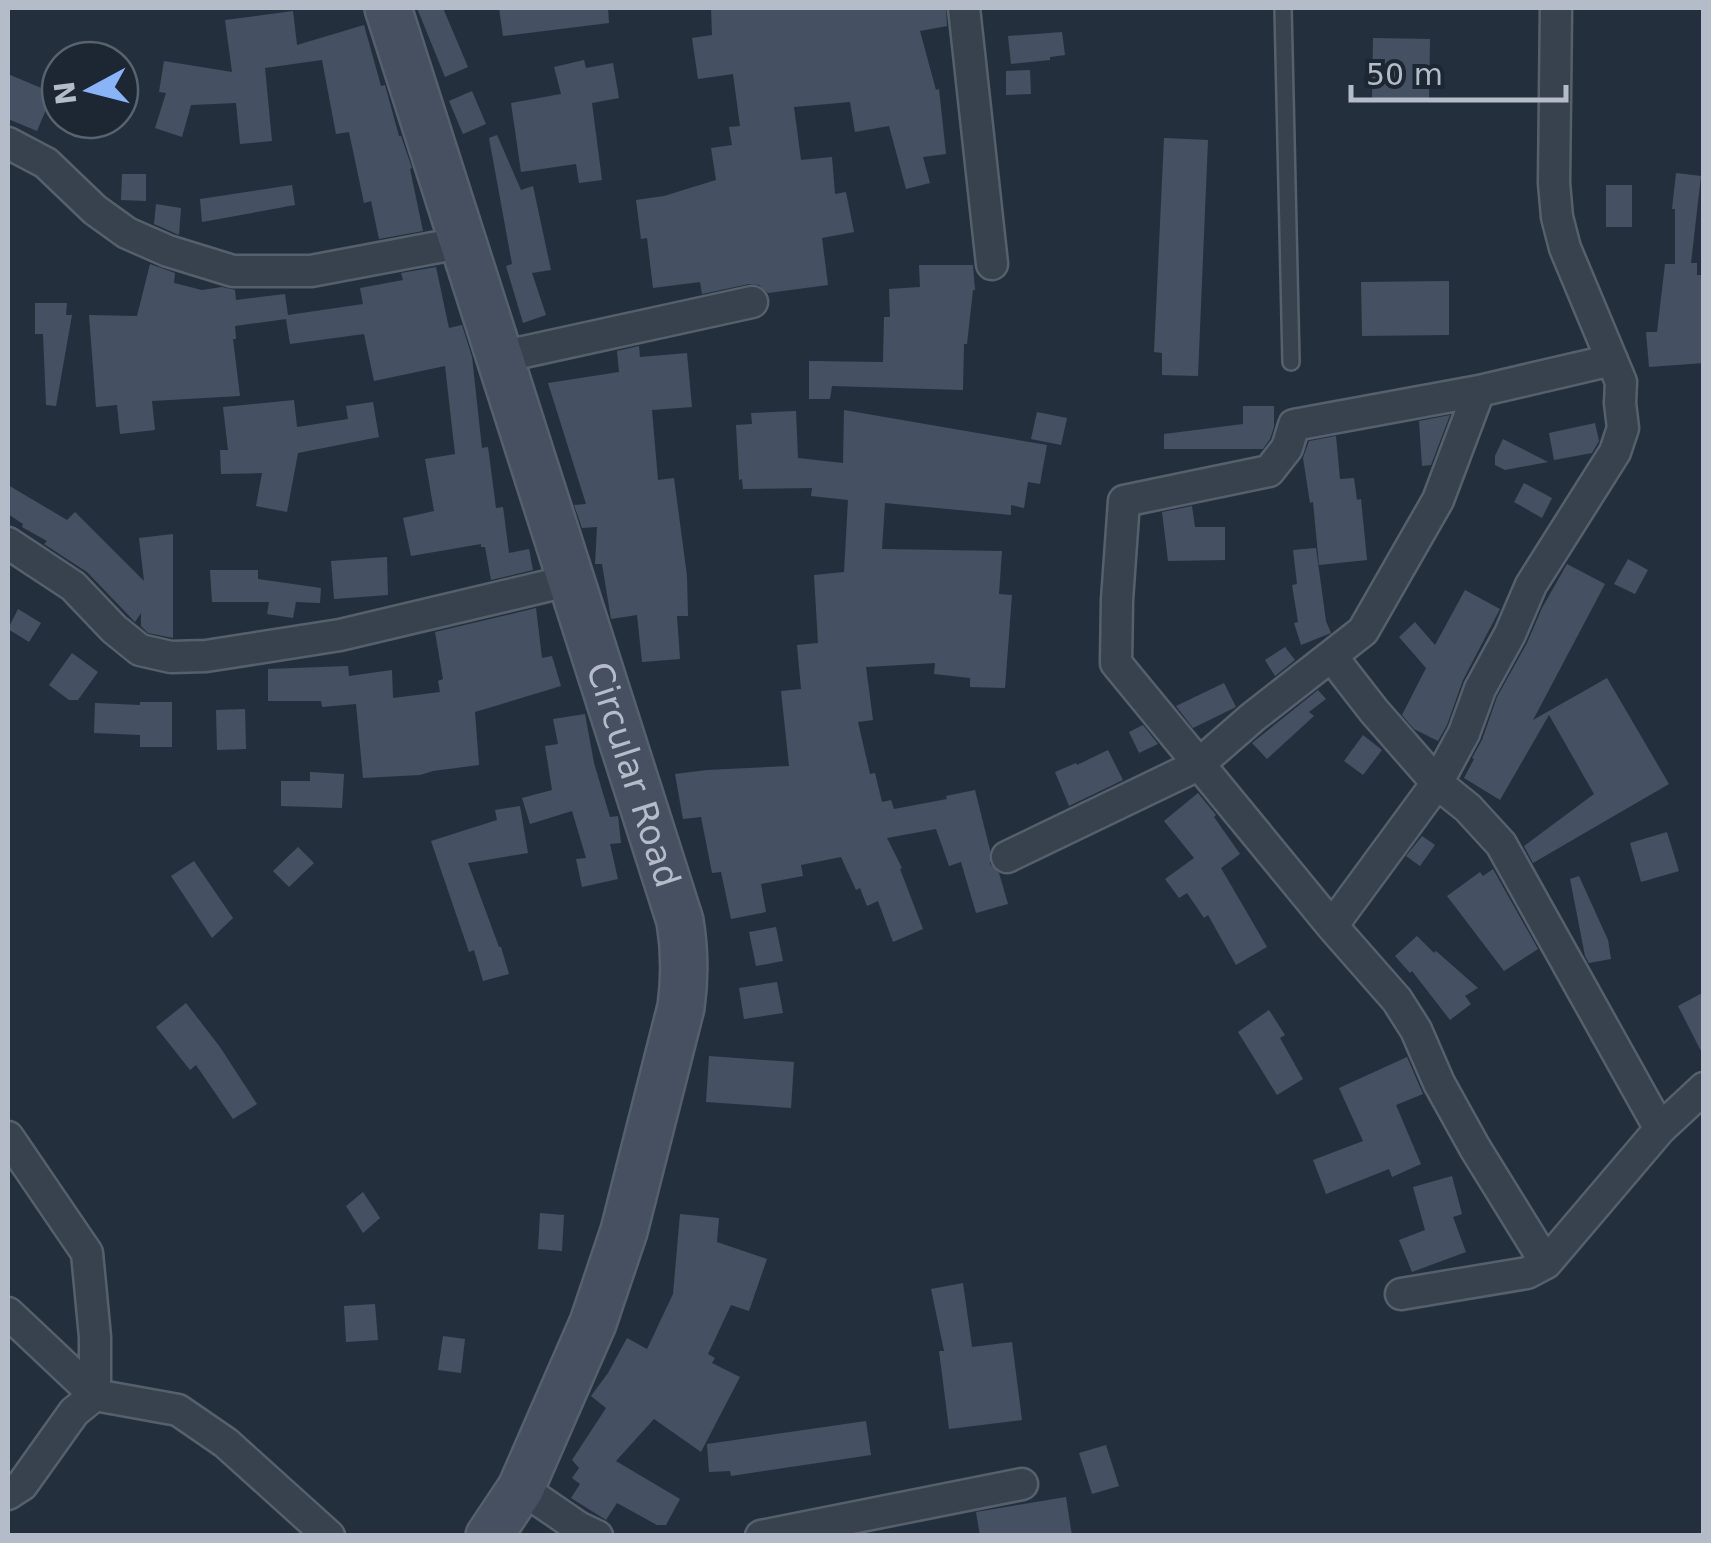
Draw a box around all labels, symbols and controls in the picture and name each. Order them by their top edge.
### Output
north arrow [40,40,140,140]
scale bar [1351,40,1566,102]
text: 50 m [1366,57,1443,92]
text: N [48,79,83,107]
street label: Circular Road [579,657,688,892]

